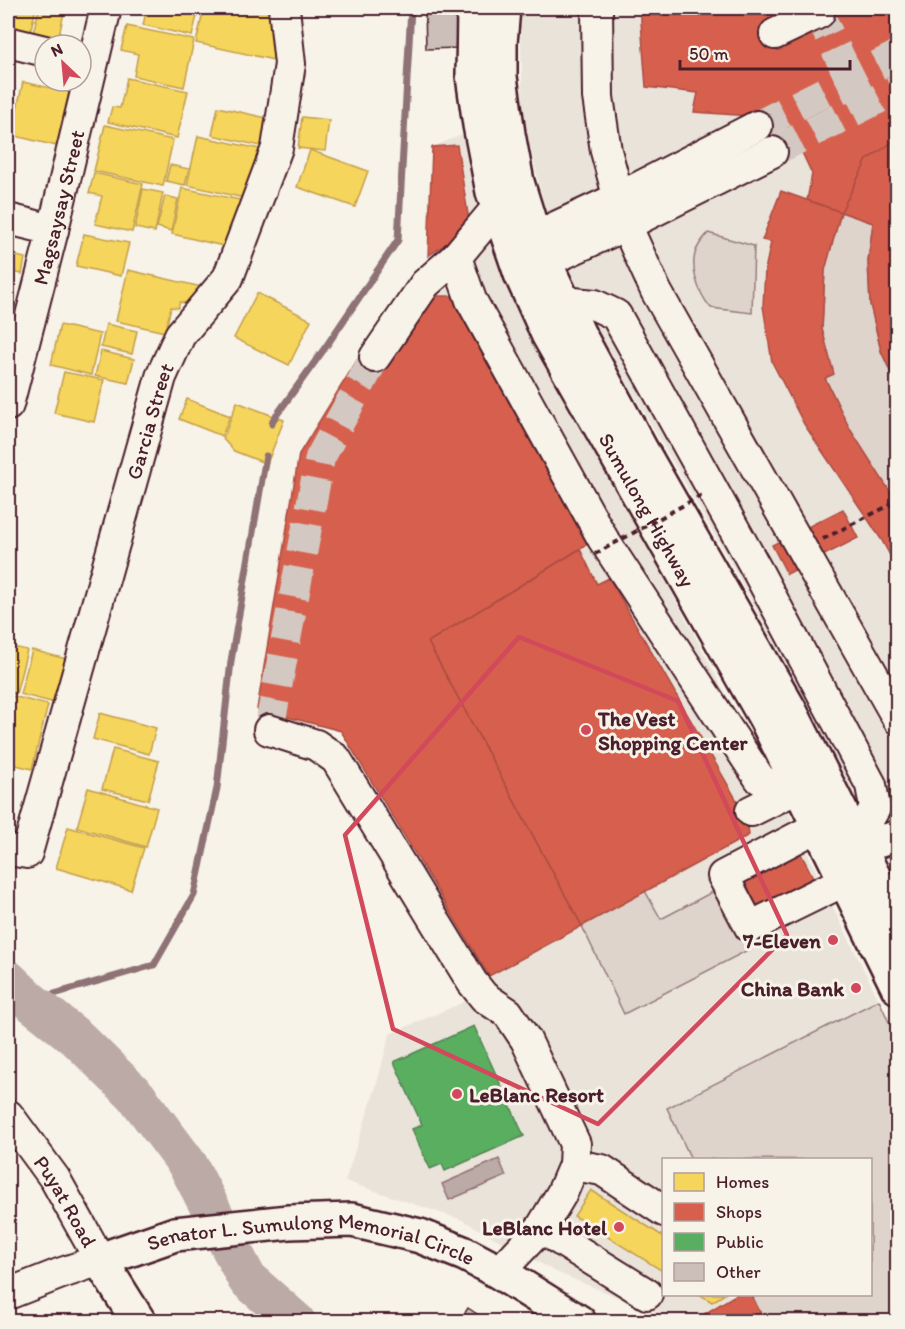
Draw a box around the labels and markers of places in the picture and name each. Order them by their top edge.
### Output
place label: The Vest Shopping Center [597,706,748,756]
marker: The Vest Shopping Center [579,723,593,737]
place label: 7-Eleven [742,928,821,953]
marker: 7-Eleven [826,933,840,947]
place label: China Bank [741,976,845,1001]
marker: China Bank [849,981,863,995]
place label: LeBlanc Resort [469,1082,604,1107]
marker: LeBlanc Resort [450,1087,464,1101]
place label: LeBlanc Hotel [482,1215,608,1240]
marker: LeBlanc Hotel [612,1220,626,1234]

